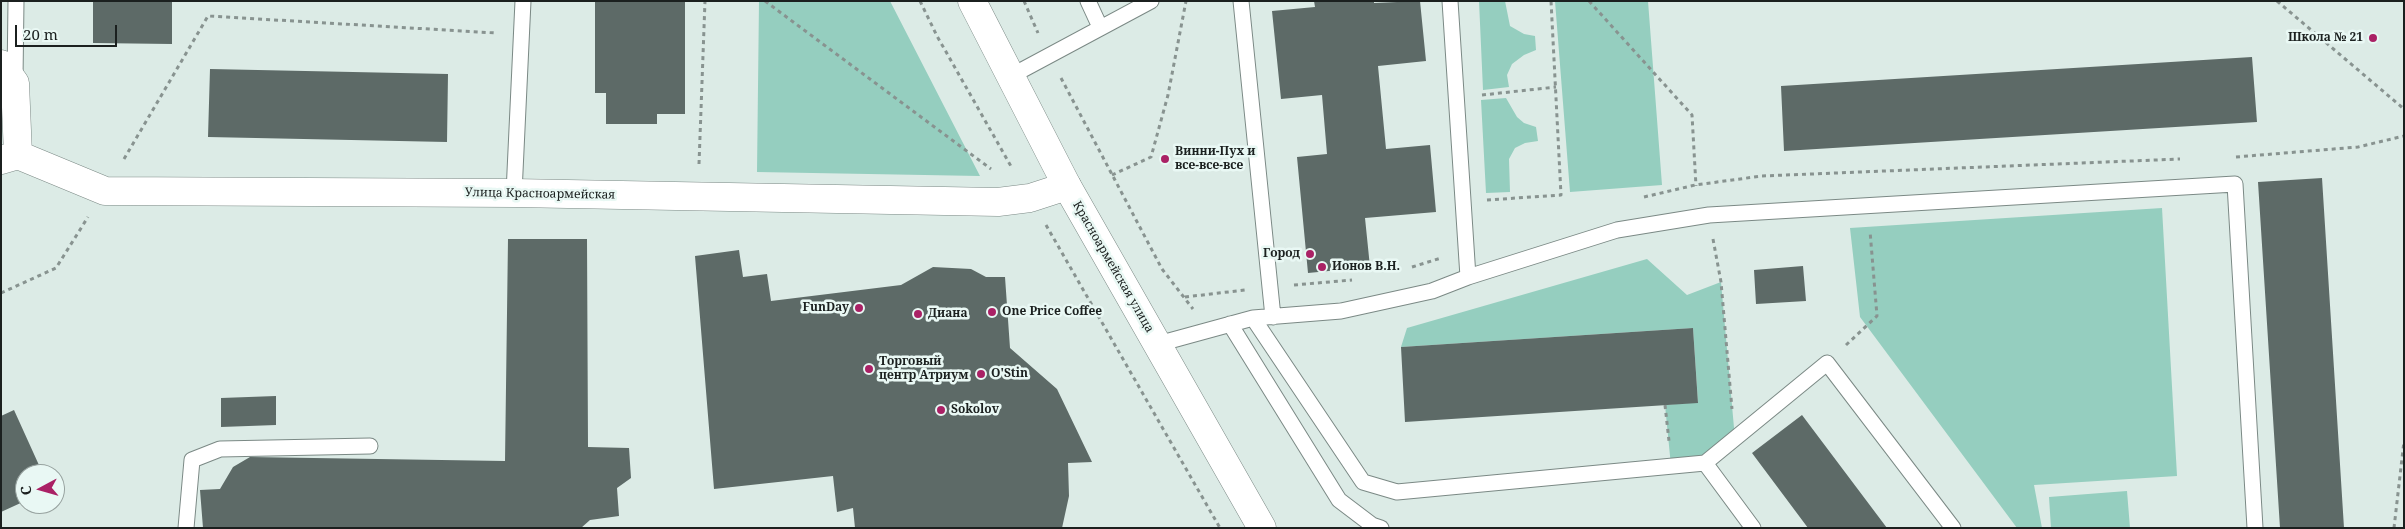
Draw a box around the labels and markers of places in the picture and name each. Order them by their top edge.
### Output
place label: Школа № 21 [2288,31,2363,45]
marker: Школа № 21 [2367,32,2379,44]
place label: Винни-Пух и все-все-все [1175,145,1255,173]
marker: Винни-Пух и все-все-все [1159,153,1171,165]
place label: Город [1263,247,1300,261]
marker: Город [1304,248,1316,260]
place label: Ионов В.Н. [1332,260,1400,274]
marker: Ионов В.Н. [1316,261,1328,273]
place label: FunDay [802,301,849,315]
marker: FunDay [853,302,865,314]
place label: One Price Coffee [1002,305,1102,319]
marker: One Price Coffee [986,306,998,318]
place label: Диана [928,307,967,321]
marker: Диана [912,308,924,320]
place label: Торговый центр Атриум [879,355,968,383]
marker: Торговый центр Атриум [863,363,875,375]
place label: O'Stin [991,367,1028,381]
marker: O'Stin [975,368,987,380]
place label: Sokolov [951,403,999,417]
marker: Sokolov [935,404,947,416]

